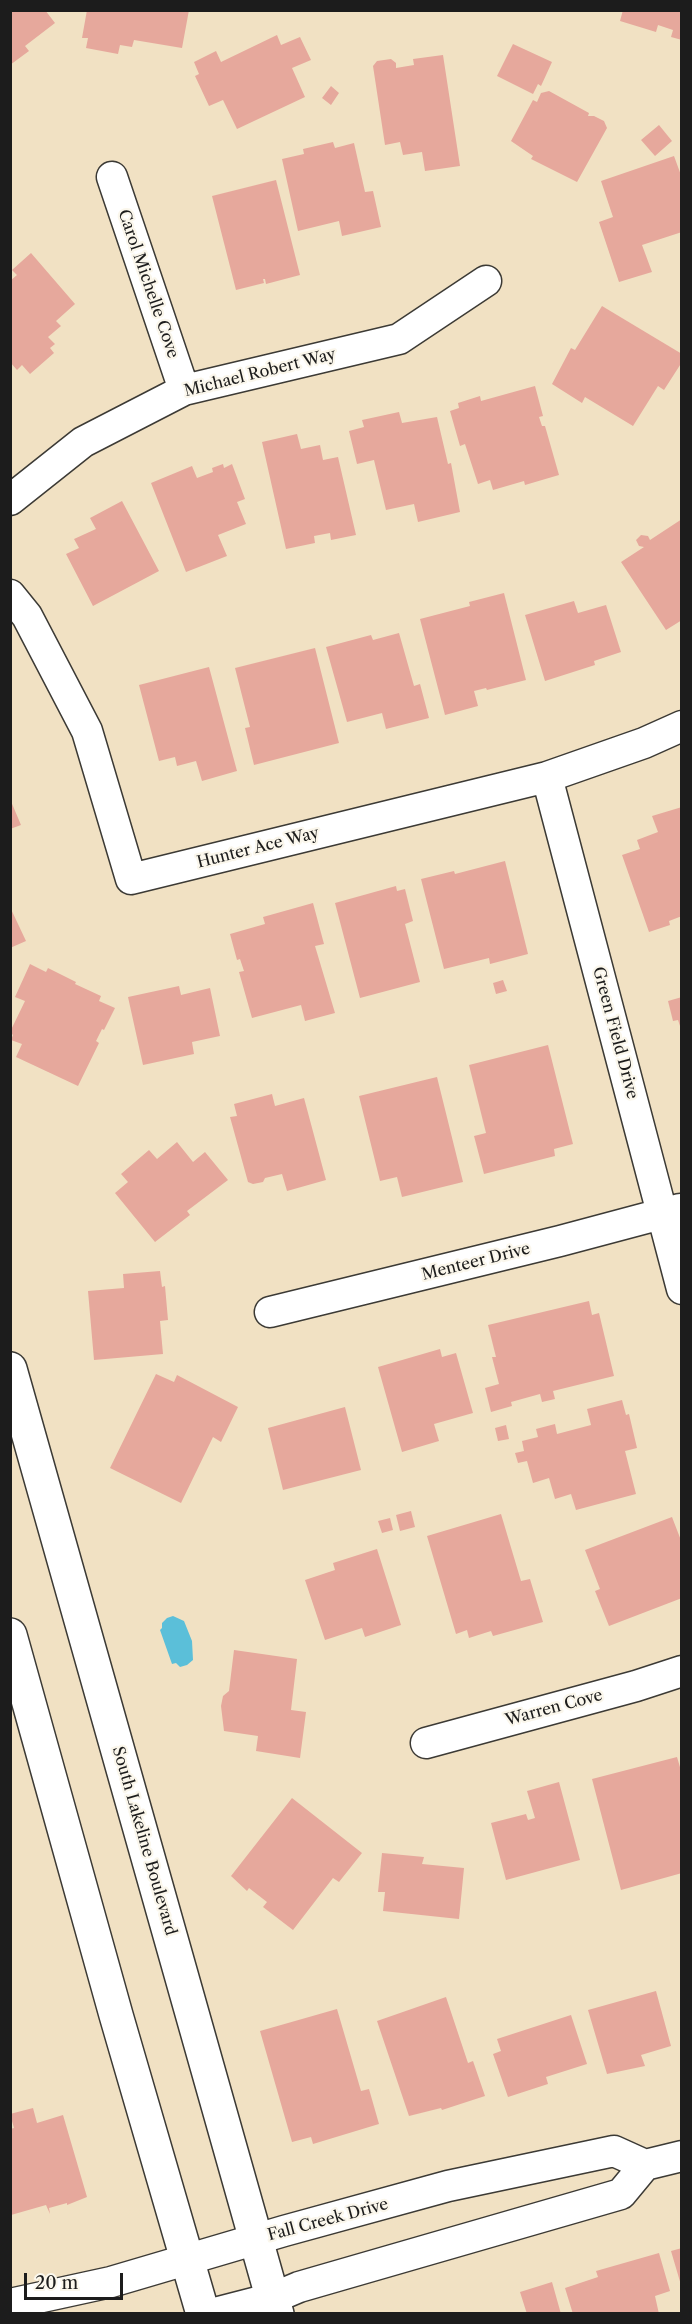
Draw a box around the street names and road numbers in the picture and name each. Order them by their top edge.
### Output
street label: Carol Michelle Cove [114,207,182,361]
street label: Michael Robert Way [182,345,338,401]
street label: Hunter Ace Way [195,824,321,872]
street label: Green Field Drive [588,965,642,1101]
street label: Menteer Drive [420,1239,532,1285]
street label: Warren Cove [503,1686,605,1730]
street label: South Lakeline Boulevard [108,1744,180,1938]
street label: Fall Creek Drive [266,2195,390,2245]

